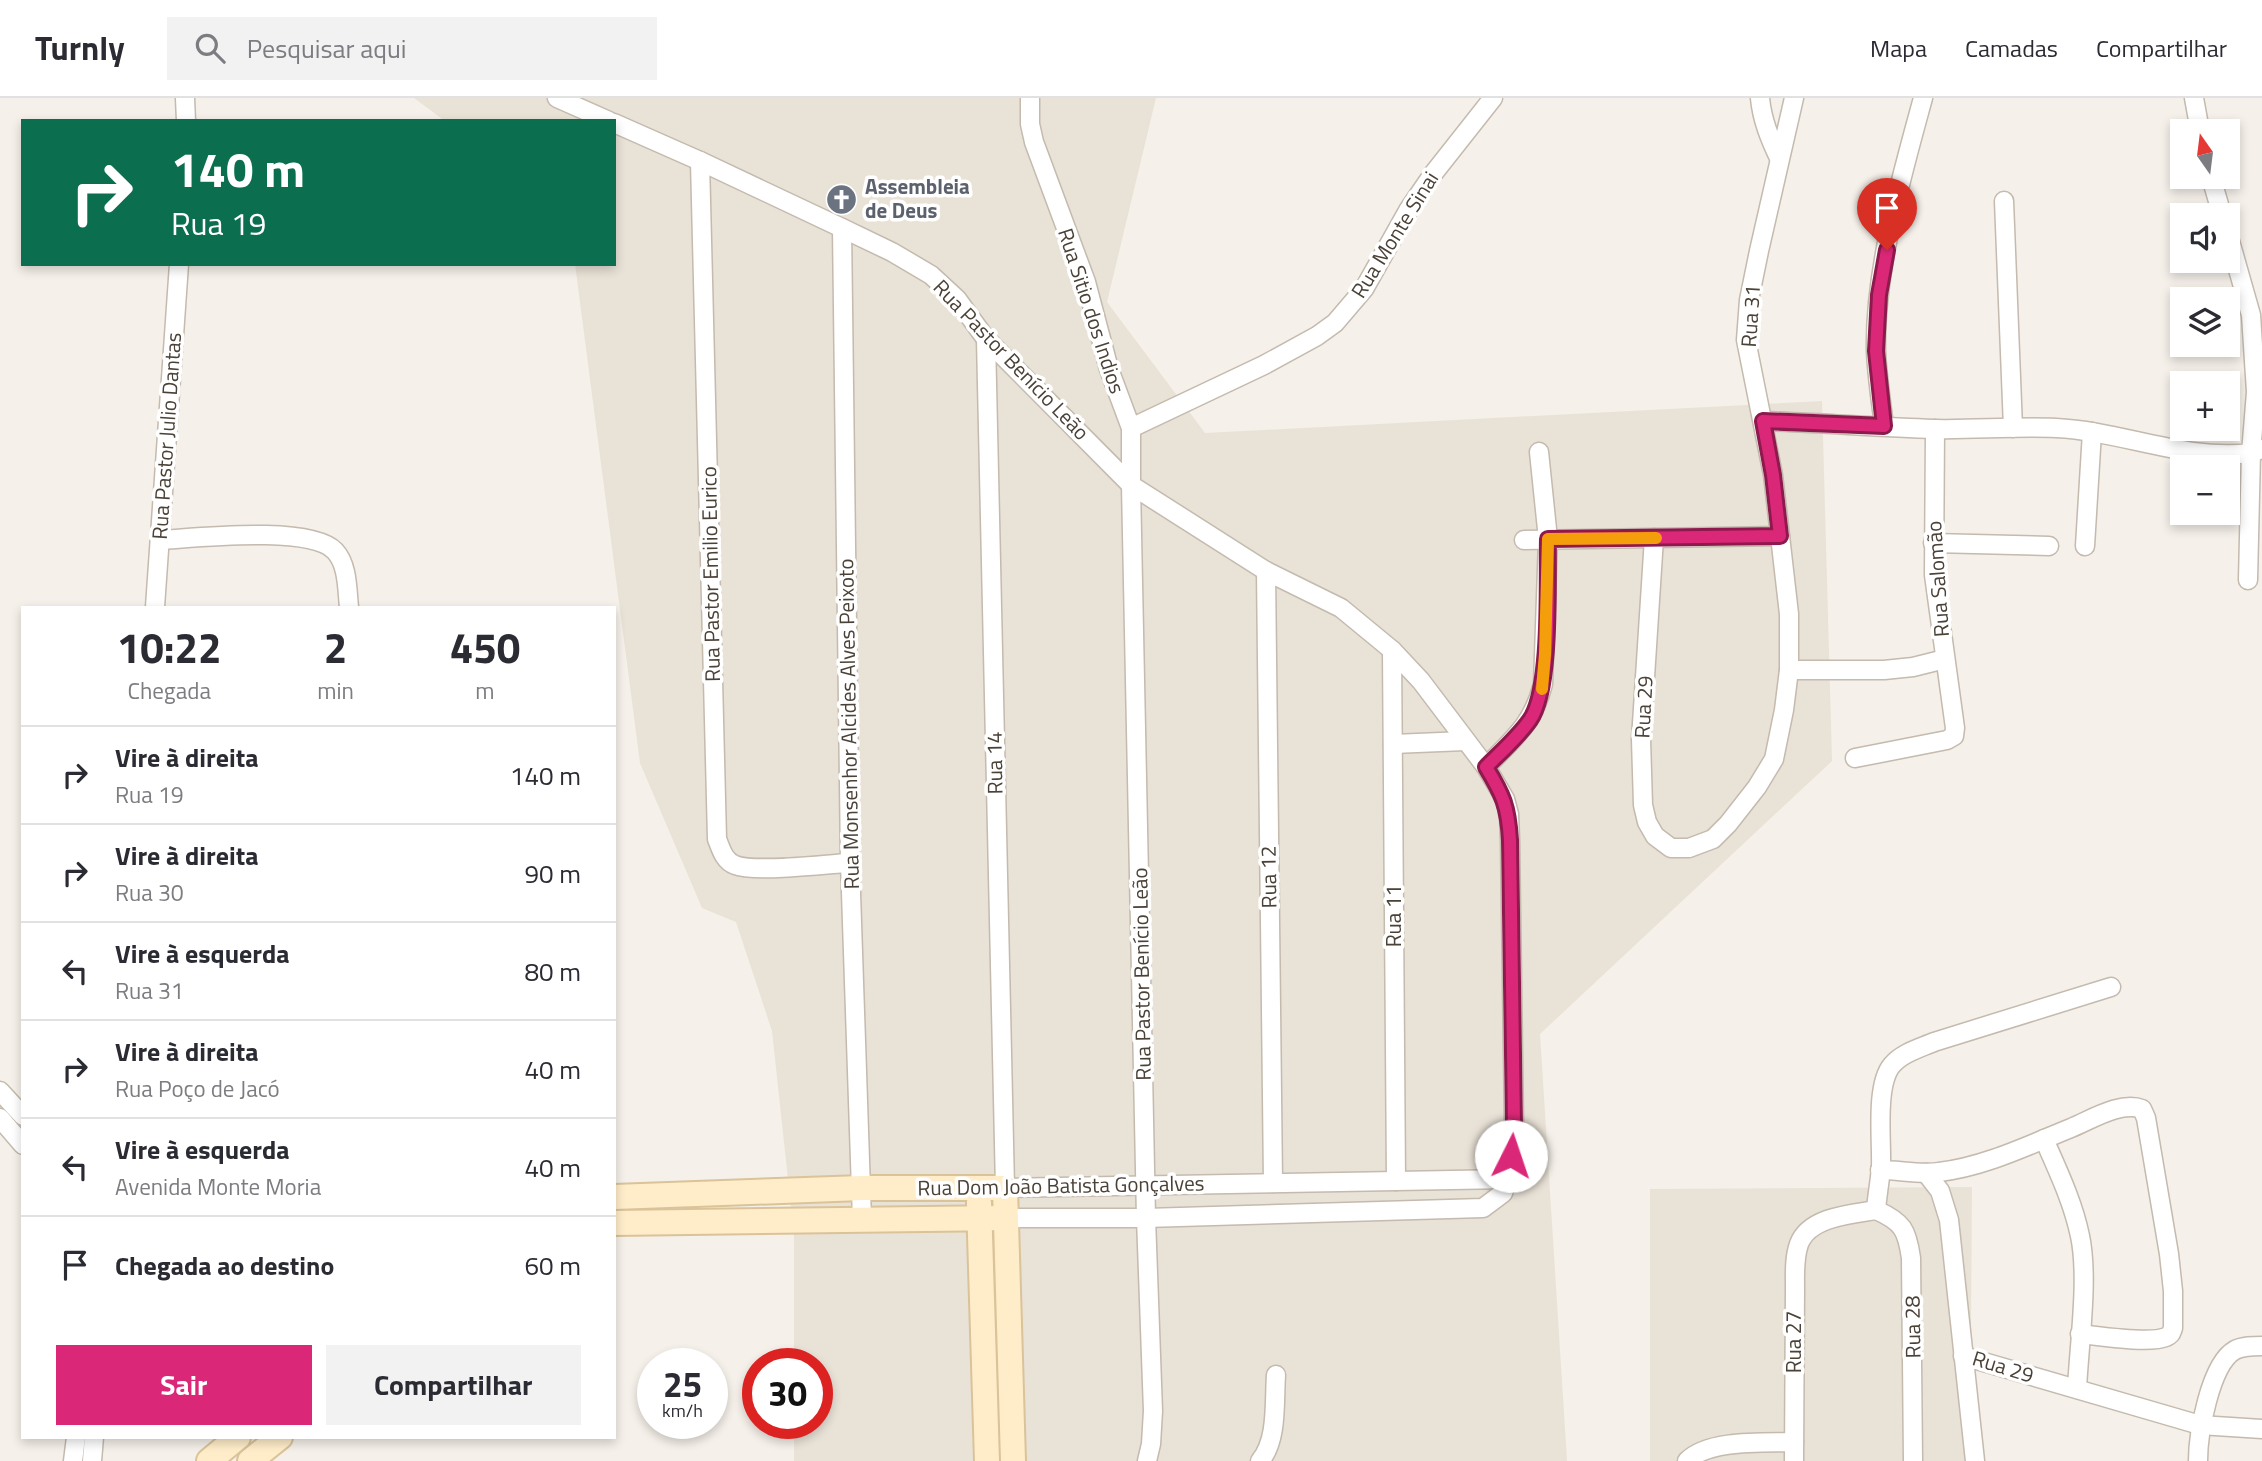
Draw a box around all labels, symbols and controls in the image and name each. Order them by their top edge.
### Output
search box [167,17,657,80]
text: Turnly [35,23,125,73]
icon: search [191,29,229,67]
text: Pesquisar aqui [247,29,407,68]
text: Mapa [1870,30,1927,66]
text: Camadas [1965,30,2058,66]
text: Compartilhar [2096,30,2227,66]
north arrow [2170,119,2240,189]
map controls [2170,119,2240,525]
text: 140 m [171,131,305,206]
icon: right [56,147,147,238]
street label: Rua Monte Sinai [1342,165,1446,304]
place label: Assembleia de Deus [865,170,970,226]
pin [1857,178,1917,250]
church icon: Assembleia de Deus [825,182,859,216]
icon: arrive [1868,189,1906,227]
text: Rua 19 [171,199,267,247]
button: sound [2170,203,2240,273]
street label: Rua Sitio dos Indios [1050,224,1134,398]
street label: Rua Pastor Benício Leão [926,272,1097,447]
street label: Rua 31 [1732,284,1768,348]
button: layers [2170,287,2240,357]
street label: Rua Pastor Julio Dantas [143,331,189,541]
button: + [2170,371,2240,441]
button: − [2170,455,2240,525]
street label: Rua Pastor Emilio Eurico [692,466,728,682]
street label: Rua Salomão [1917,520,1957,638]
street label: Rua Monsenhor Alcides Alves Peixoto [829,558,867,890]
text: 10:22 [117,615,222,679]
text: 2 [324,615,347,679]
text: 450 [450,615,520,679]
text: Chegada [127,673,211,708]
text: min [317,673,354,708]
text: m [475,673,495,708]
street label: Rua 29 [1625,675,1661,739]
street label: Rua 14 [977,731,1011,795]
text: Vire à direita [115,738,258,777]
icon: right [56,756,94,794]
text: 140 m [510,756,581,795]
text: Rua 19 [115,777,184,812]
text: Vire à direita [115,836,258,875]
street label: Rua 12 [1251,845,1285,909]
icon: right [56,854,94,892]
text: 90 m [524,854,581,893]
street label: Rua Pastor Benício Leão [1123,867,1159,1081]
text: Rua 30 [115,875,184,910]
street label: Rua 11 [1377,885,1409,947]
text: Vire à esquerda [115,934,290,973]
icon: left [56,952,94,990]
text: 80 m [524,952,581,991]
text: Rua 31 [115,973,184,1008]
text: Vire à direita [115,1032,258,1071]
icon: right [56,1050,94,1088]
text: 40 m [524,1050,581,1089]
text: Rua Poço de Jacó [115,1071,280,1106]
position arrow [1474,1119,1548,1193]
text: Vire à esquerda [115,1130,290,1169]
icon: left [56,1148,94,1186]
text: 40 m [524,1148,581,1187]
street label: Rua Dom João Batista Gonçalves [917,1166,1205,1204]
text: Avenida Monte Moria [115,1169,321,1204]
icon: arrive [56,1246,94,1284]
text: Chegada ao destino [115,1246,334,1285]
text: 60 m [524,1246,581,1285]
street label: Rua 28 [1895,1295,1929,1359]
street label: Rua 27 [1777,1311,1809,1373]
street label: Rua 29 [1969,1342,2038,1391]
button: Sair [56,1345,312,1425]
button: Compartilhar [326,1345,581,1425]
speed limit sign: 30 [742,1348,833,1439]
text: 25 [663,1357,702,1411]
text: km/h [662,1397,703,1424]

